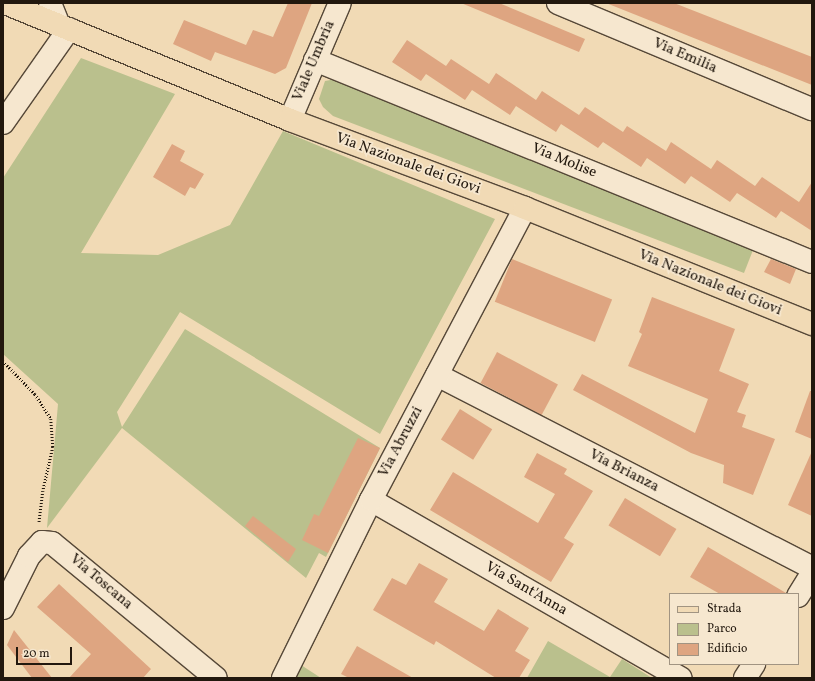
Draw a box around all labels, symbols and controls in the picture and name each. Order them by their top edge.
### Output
street label: Viale Umbria [289,18,339,104]
street label: Via Emilia [650,34,720,78]
street label: Via Nazionale dei Giovi [333,129,483,199]
street label: Via Molise [529,140,599,182]
street label: Via Nazionale dei Giovi [636,246,784,320]
street label: Via Abruzzi [375,404,427,480]
street label: Via Brianza [586,446,662,496]
street label: Via Toscana [66,550,136,614]
street label: Via Sant'Anna [482,558,570,620]
legend [669,593,799,665]
text: Strada [707,601,742,617]
text: Parco [707,621,737,637]
scale bar [18,639,74,665]
text: Edificio [707,641,747,657]
text: 20 m [23,646,50,662]

